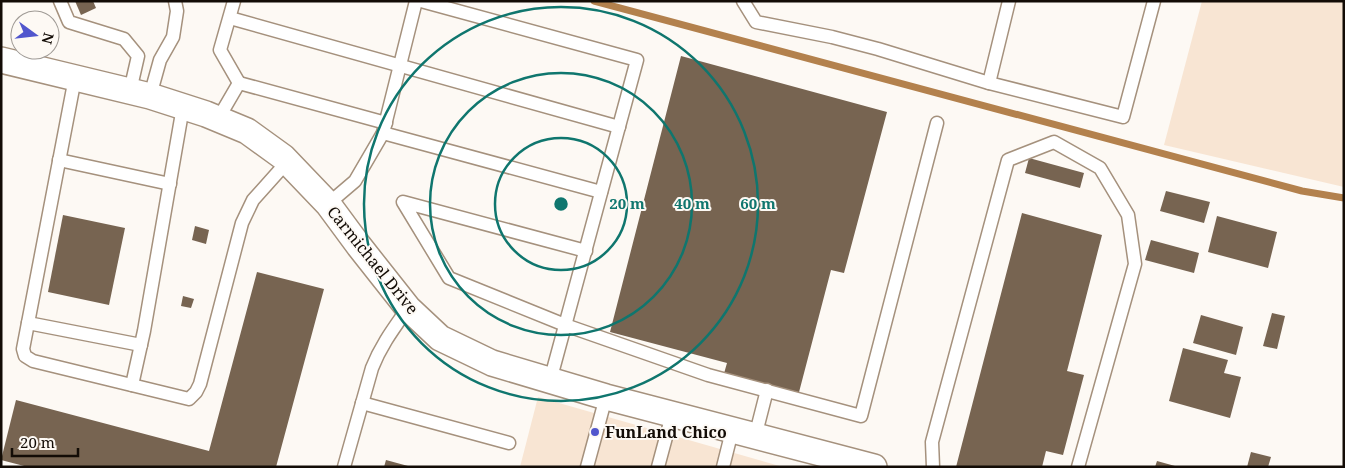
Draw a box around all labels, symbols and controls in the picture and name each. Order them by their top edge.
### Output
north arrow [10,10,60,60]
text: N [37,31,59,46]
text: 20 m [609,193,645,213]
text: 40 m [674,193,710,213]
text: 60 m [740,193,776,213]
centre of rings [552,195,570,213]
street label: Carmichael Drive [322,201,424,319]
place label: FunLand Chico [605,421,727,443]
scale bar [12,426,79,458]
marker: FunLand Chico [589,426,601,438]
text: 20 m [20,432,55,452]

